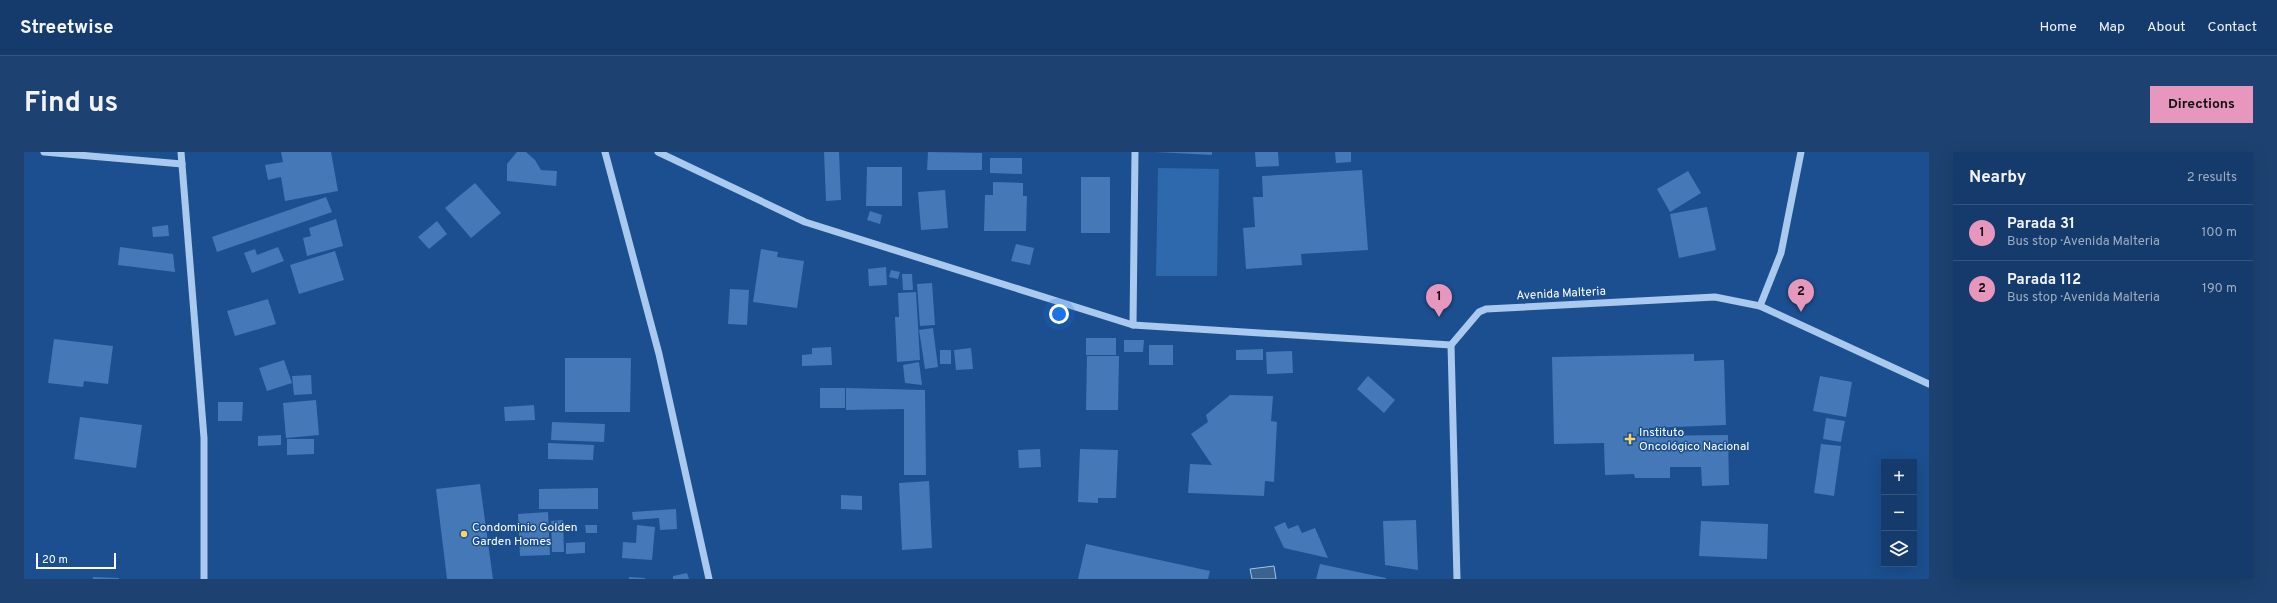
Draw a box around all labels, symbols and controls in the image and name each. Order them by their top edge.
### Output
text: Streetwise [20,16,113,40]
text: Home [2040,19,2077,36]
text: Map [2099,19,2125,36]
text: About [2147,19,2186,36]
text: Contact [2208,19,2257,36]
text: Find us [24,86,118,122]
button: Directions [2150,86,2253,123]
text: Nearby [1969,167,2026,189]
text: 2 results [2187,170,2237,186]
text: Parada 31 [2007,215,2075,234]
text: 1 [1979,225,1985,241]
text: 100 m [2201,225,2237,241]
text: Bus stop · Avenida Malteria [2007,234,2160,250]
text: Parada 112 [2007,271,2081,290]
pin: 2 [1788,279,1814,312]
text: 2 [1978,281,1986,297]
text: 190 m [2202,281,2237,297]
pin: 1 [1426,284,1452,317]
street label: Avenida Malteria [1516,284,1606,304]
text: Bus stop · Avenida Malteria [2007,290,2160,306]
your location [1049,304,1069,324]
place label: Instituto Oncológico Nacional [1639,425,1749,455]
marker: Instituto Oncológico Nacional [1624,433,1636,445]
map controls [1881,459,1917,567]
button: + [1881,459,1917,495]
button: − [1881,495,1917,531]
place label: Condominio Golden Garden Homes [472,520,577,550]
marker: Condominio Golden Garden Homes [459,529,469,539]
button: layers [1881,531,1917,567]
scale bar [36,551,116,570]
text: 20 m [42,553,68,567]

